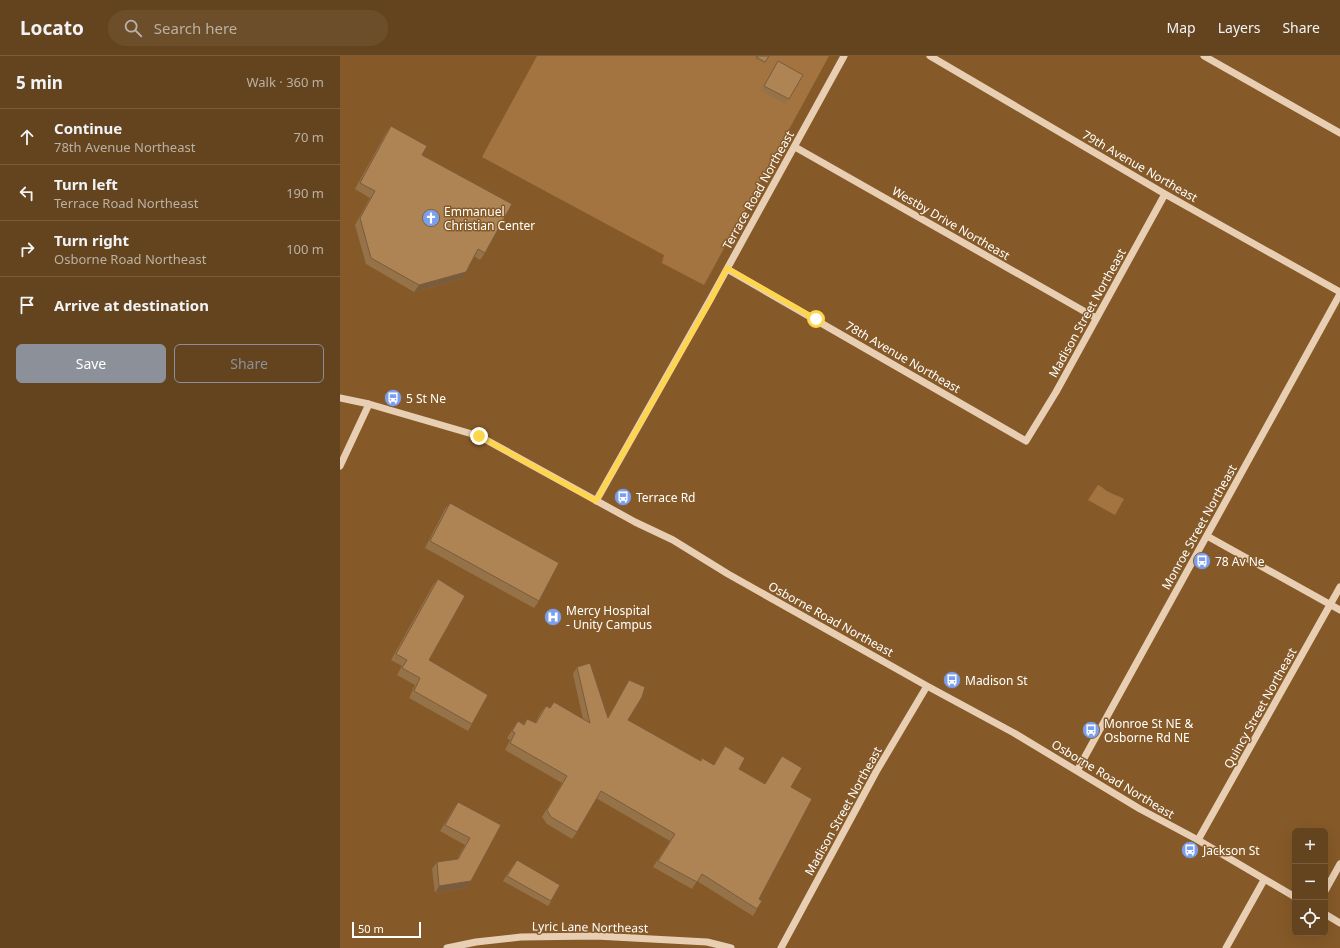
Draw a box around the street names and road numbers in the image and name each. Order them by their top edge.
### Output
street label: 79th Avenue Northeast [1079,126,1201,206]
street label: Terrace Road Northeast [718,127,798,252]
street label: Westby Drive Northeast [889,182,1014,264]
street label: Madison Street Northeast [1044,245,1130,381]
street label: 78th Avenue Northeast [842,317,964,397]
street label: Monroe Street Northeast [1157,461,1241,593]
street label: Osborne Road Northeast [765,577,897,661]
street label: Quincy Street Northeast [1220,644,1301,771]
street label: Osborne Road Northeast [1048,735,1178,823]
street label: Madison Street Northeast [800,743,886,879]
street label: Lyric Lane Northeast [532,917,649,937]

